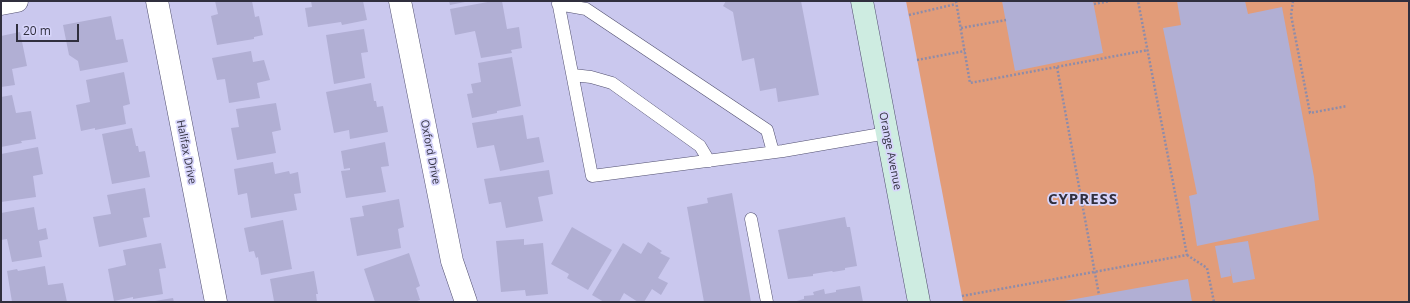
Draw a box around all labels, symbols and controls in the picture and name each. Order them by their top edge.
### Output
scale bar [18,16,81,42]
text: 20 m [23,22,51,39]
street label: Orange Avenue [876,111,904,191]
street label: Halifax Drive [173,119,199,185]
street label: Oxford Drive [417,119,443,185]
district label: CYPRESS [1048,191,1118,209]

